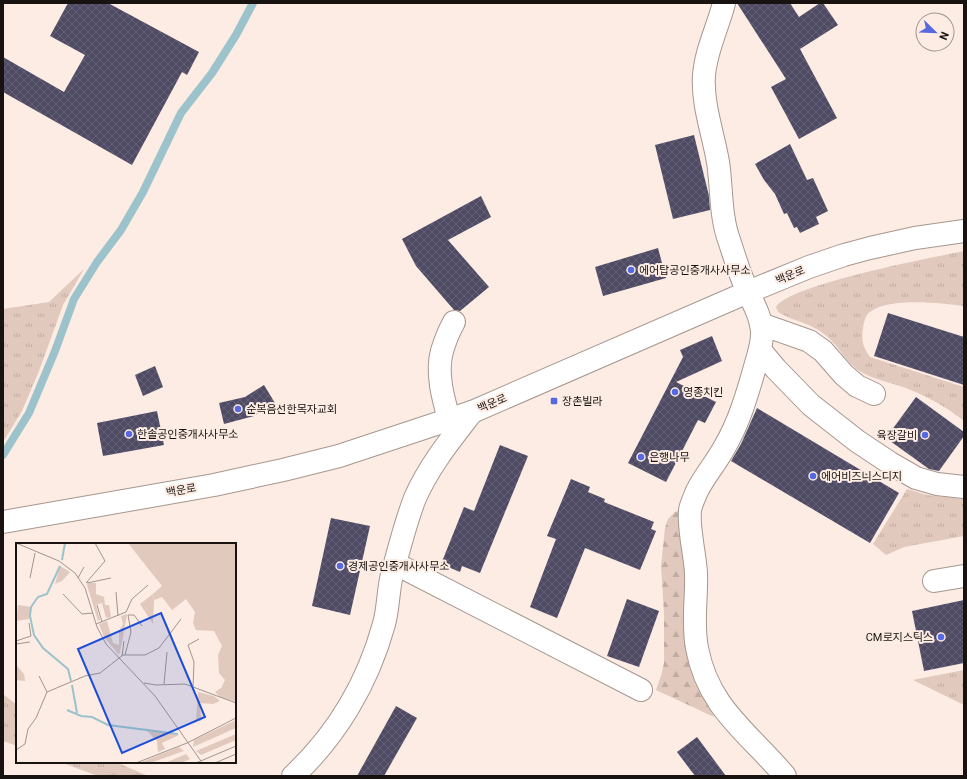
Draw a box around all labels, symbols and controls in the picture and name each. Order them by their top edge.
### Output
north arrow [915,12,955,52]
text: N [936,30,951,42]
place label: 에어탑공인중개사사무소 [639,264,750,277]
street label: 백운로 [774,264,807,287]
marker: 에어탑공인중개사사무소 [626,265,636,275]
place label: 영종치킨 [683,386,723,399]
marker: 영종치킨 [670,387,680,397]
street label: 백운로 [476,392,509,415]
place label: 장촌빌라 [562,395,602,408]
marker: 장촌빌라 [549,396,559,406]
place label: 순복음선한목자교회 [246,403,337,416]
marker: 순복음선한목자교회 [233,404,243,414]
place label: 한솔공인중개사사무소 [137,428,238,441]
marker: 한솔공인중개사사무소 [124,429,134,439]
place label: 육장갈비 [877,429,917,442]
marker: 육장갈비 [920,430,930,440]
place label: 은행나무 [649,451,689,464]
marker: 은행나무 [636,452,646,462]
place label: 에어비즈니스디지 [821,470,902,483]
marker: 에어비즈니스디지 [808,471,818,481]
street label: 백운로 [165,481,197,500]
inset map [16,543,236,763]
place label: 경제공인중개사사무소 [348,560,449,573]
marker: 경제공인중개사사무소 [335,561,345,571]
place label: CM로지스틱스 [866,631,933,644]
marker: CM로지스틱스 [936,632,946,642]

